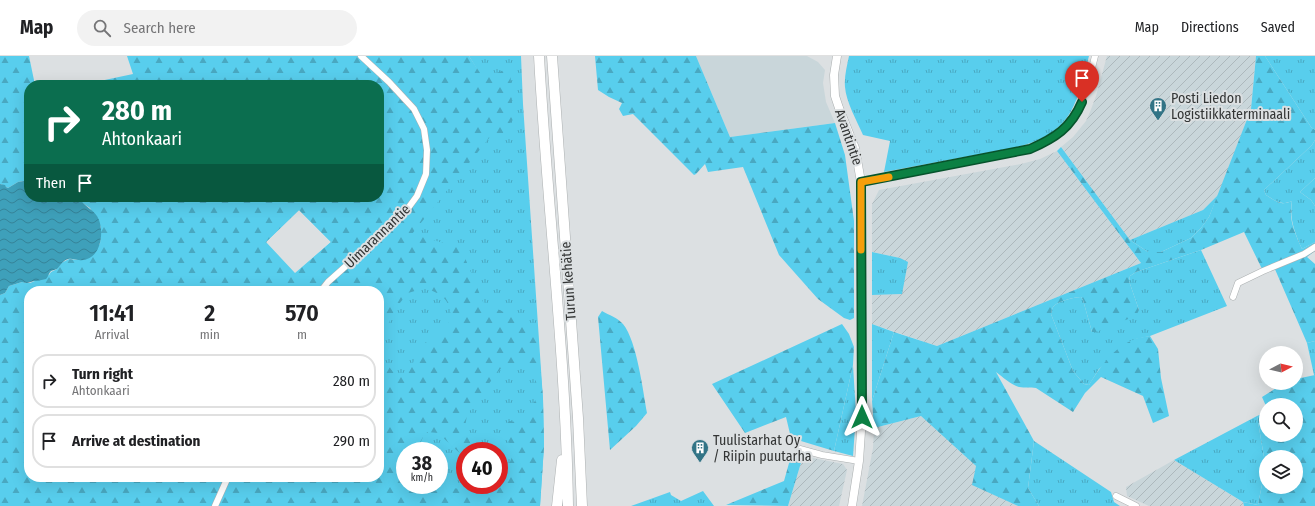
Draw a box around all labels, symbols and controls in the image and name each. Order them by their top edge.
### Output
search box [77,10,357,46]
text: Map [20,16,53,39]
icon: search [91,17,113,39]
text: Search here [123,19,196,37]
text: Map [1135,19,1159,36]
text: Directions [1181,19,1239,36]
text: Saved [1261,19,1295,36]
pin [1065,61,1099,102]
icon: arrive [1071,67,1093,89]
place label: Posti Liedon Logistiikkaterminaali [1171,90,1290,123]
text: 280 m [102,94,172,127]
icon: right [36,96,88,148]
building icon: Posti Liedon Logistiikkaterminaali [1148,96,1168,121]
street label: Avantintie [831,107,866,167]
text: Ahtonkaari [102,128,182,150]
icon: arrive [74,172,96,194]
text: Then [36,174,66,192]
street label: Uimarannantie [341,201,414,272]
street label: Turun kehätie [557,241,580,321]
text: 11:41 [89,299,135,327]
text: 2 [204,299,215,327]
text: 570 [285,299,319,327]
text: Arrival [95,327,129,342]
text: min [200,327,220,342]
text: m [297,327,307,342]
north arrow [1259,346,1303,390]
map controls [1259,346,1303,494]
text: Turn right [72,365,133,383]
icon: right [38,370,60,392]
text: 280 m [333,372,370,390]
text: Ahtonkaari [72,383,130,398]
position arrow [841,396,883,438]
button: search [1259,398,1303,442]
icon: arrive [38,430,60,452]
text: Arrive at destination [72,432,200,450]
text: 290 m [333,432,370,450]
place label: Tuulistarhat Oy / Riipin puutarha [713,432,812,465]
building icon: Tuulistarhat Oy / Riipin puutarha [690,438,710,463]
speed limit sign: 40 [456,442,508,494]
button: layers [1259,450,1303,494]
text: 38 [412,451,432,475]
text: km/h [411,472,433,484]

